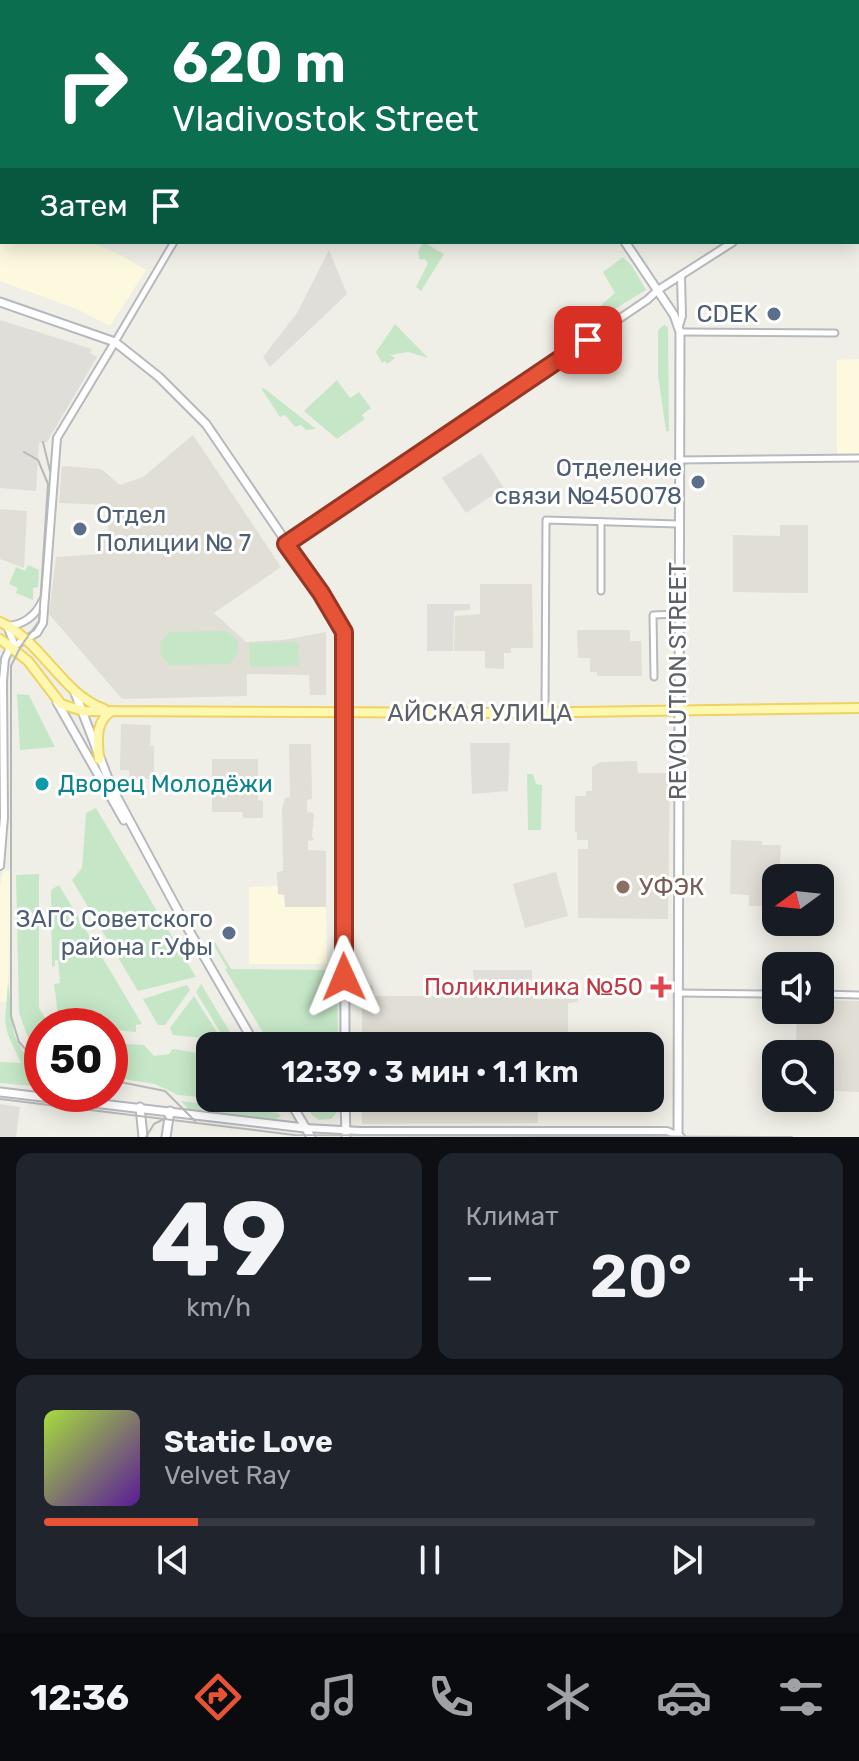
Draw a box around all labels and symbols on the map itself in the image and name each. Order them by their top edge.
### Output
place label: CDEK [697,300,759,328]
marker: CDEK [765,305,783,323]
pin [554,306,622,374]
place label: Отделение связи №450078 [494,454,682,510]
marker: Отделение связи №450078 [689,473,707,491]
place label: Отдел Полиции № 7 [96,501,251,557]
marker: Отдел Полиции № 7 [71,520,89,538]
street label: REVOLUTION STREET [664,562,692,800]
street label: АЙСКАЯ УЛИЦА [388,699,572,727]
place label: Дворец Молодёжи [58,770,273,798]
marker: Дворец Молодёжи [33,775,51,793]
north arrow [762,864,834,936]
place label: УФЭК [639,873,704,901]
marker: УФЭК [614,878,632,896]
place label: ЗАГС Советского района г.Уфы [16,905,213,961]
marker: ЗАГС Советского района г.Уфы [220,924,238,942]
position arrow [302,935,386,1019]
place label: Поликлиника №50 [424,973,643,1001]
marker: Поликлиника №50 [650,976,672,998]
speed limit sign: 50 [24,1008,128,1112]

